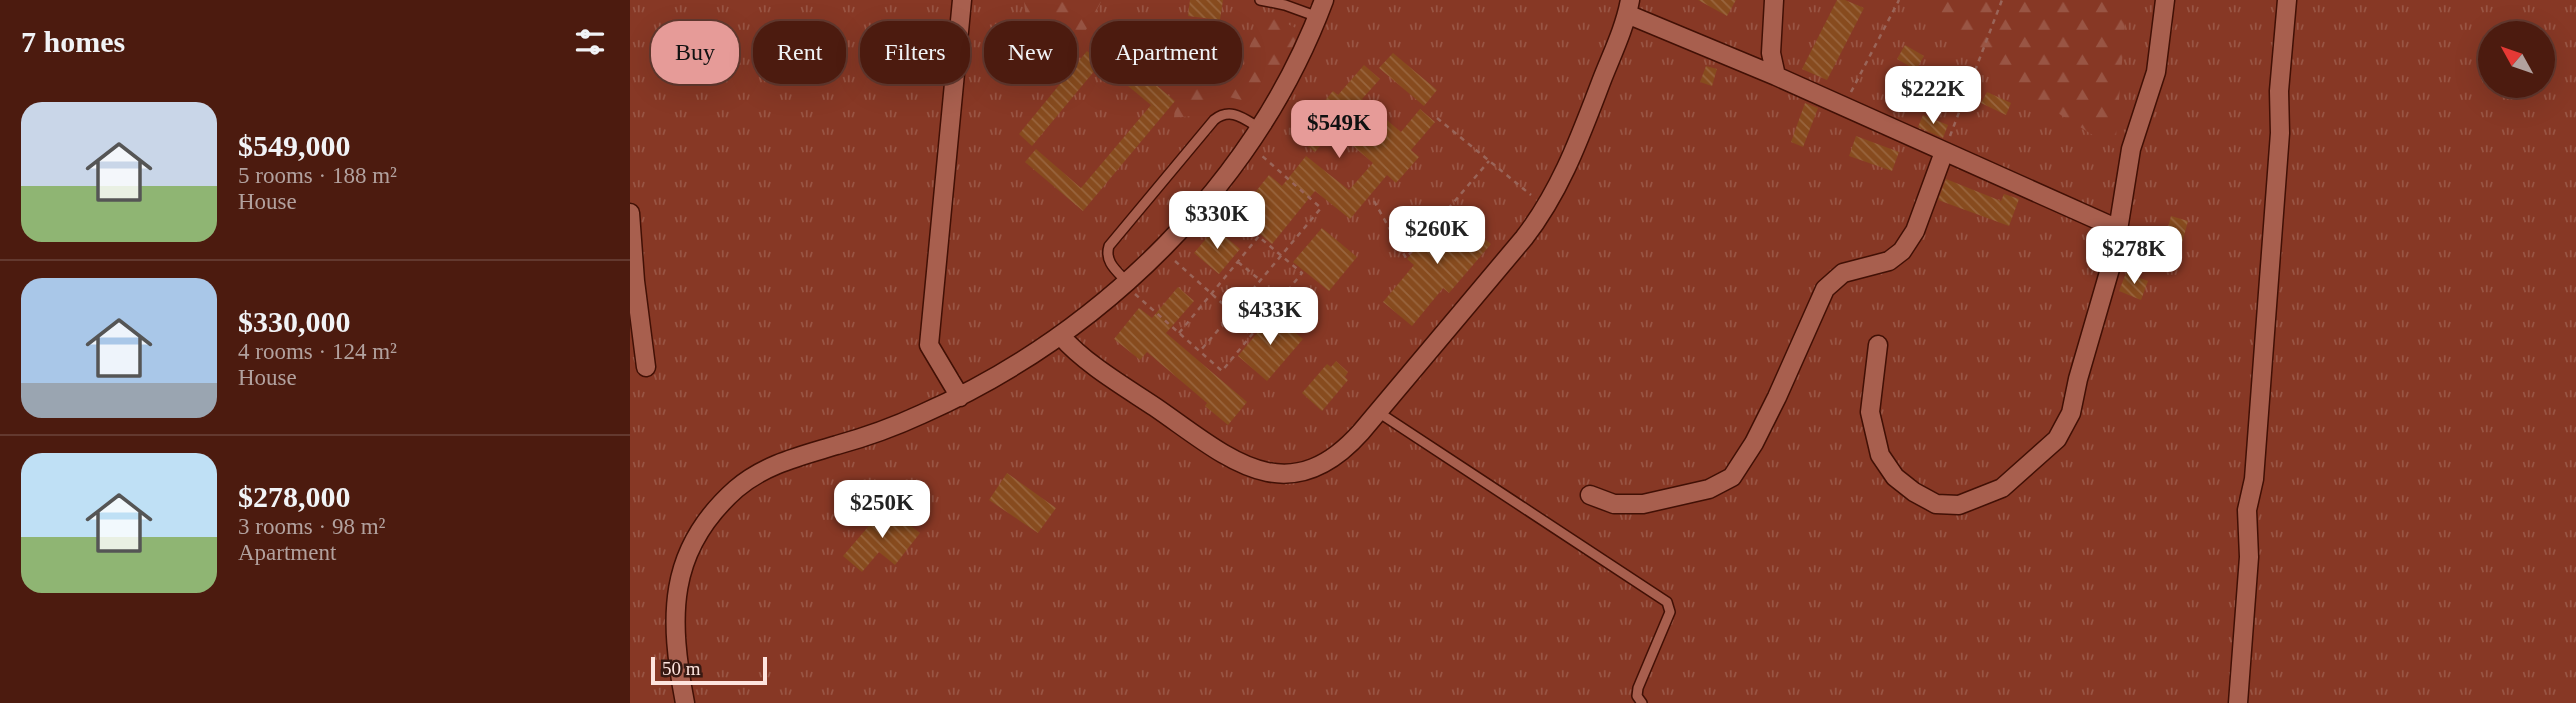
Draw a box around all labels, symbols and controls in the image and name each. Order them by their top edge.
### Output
chip: Buy [651,21,739,84]
chip: Rent [753,21,846,84]
chip: Filters [860,21,970,84]
chip: New [984,21,1077,84]
chip: Apartment [1091,21,1242,84]
north arrow [2478,21,2555,98]
map controls [2478,21,2555,98]
icon: filters [571,23,609,61]
text: 7 homes [21,25,125,58]
pin: $222K [1884,66,1982,126]
text: $222K [1901,76,1965,101]
pin: $549K [1290,100,1388,160]
text: $549K [1307,110,1371,135]
text: $549,000 [238,129,351,162]
icon: home [77,130,161,214]
text: 5 rooms · 188 m² [238,163,397,188]
text: House [238,189,297,214]
pin: $330K [1168,191,1266,251]
text: $330K [1185,201,1249,226]
pin: $260K [1388,206,1486,266]
text: $260K [1405,216,1469,241]
pin: $278K [2085,226,2183,286]
text: $278K [2102,236,2166,261]
pin: $433K [1221,288,1319,347]
text: $433K [1238,297,1302,322]
text: $330,000 [238,305,351,338]
icon: home [77,306,161,390]
text: 4 rooms · 124 m² [238,339,397,364]
text: House [238,365,297,390]
text: $278,000 [238,480,351,513]
pin: $250K [833,480,931,540]
icon: home [77,481,161,565]
text: $250K [850,490,914,515]
text: 3 rooms · 98 m² [238,514,385,539]
text: Apartment [238,540,336,565]
scale bar [651,654,766,686]
text: 50 m [662,658,701,679]

